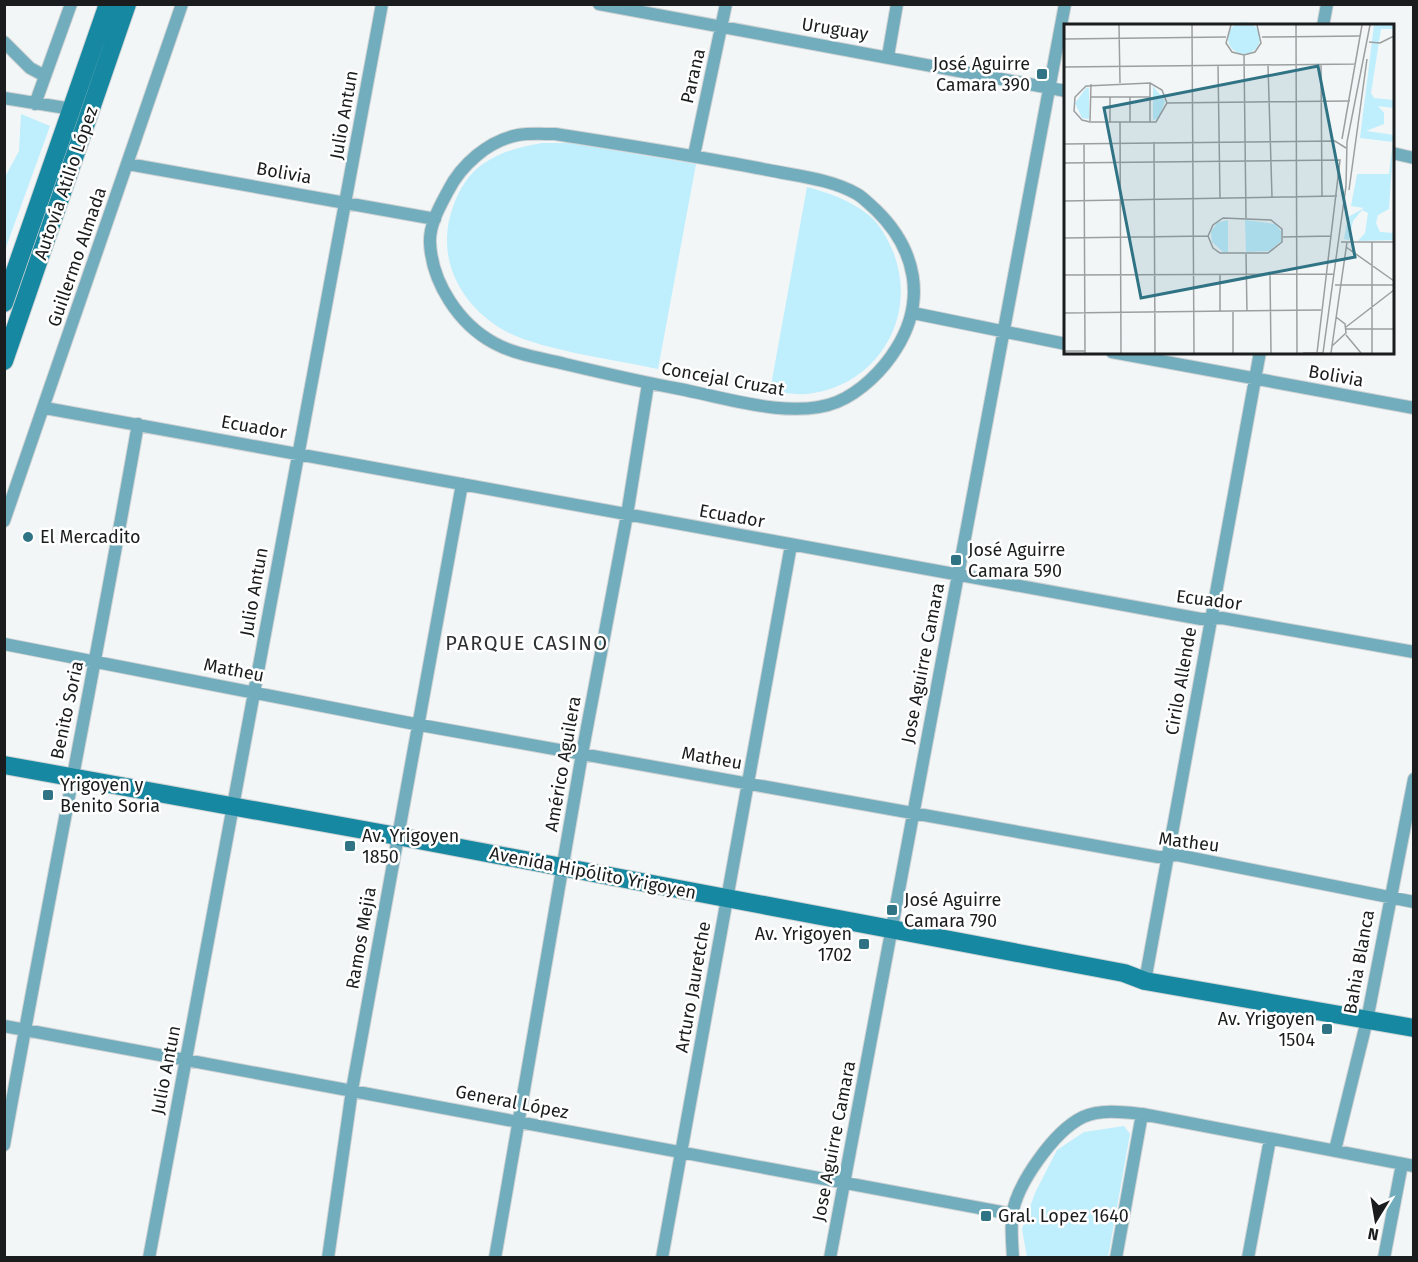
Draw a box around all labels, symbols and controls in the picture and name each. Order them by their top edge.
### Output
street label: Uruguay [800,13,870,45]
inset map [1064,24,1394,354]
street label: Parana [676,46,710,106]
place label: José Aguirre Camara 390 [933,53,1030,96]
marker: José Aguirre Camara 390 [1035,67,1049,81]
street label: Julio Antun [325,69,363,161]
street label: Autovía Atilio López [29,103,103,263]
street label: Bolivia [255,157,313,189]
street label: Guillermo Almada [43,184,111,330]
street label: Concejal Cruzat [660,357,787,401]
street label: Bolivia [1307,360,1365,392]
street label: Ecuador [219,410,289,444]
street label: Ecuador [697,499,767,533]
place label: El Mercadito [40,526,141,548]
marker: El Mercadito [21,530,35,544]
place label: José Aguirre Camara 590 [968,539,1065,582]
street label: Julio Antun [235,546,273,638]
marker: José Aguirre Camara 590 [949,553,963,567]
street label: Jose Aguirre Camara [897,581,949,745]
street label: Ecuador [1175,585,1243,615]
street label: Cirilo Allende [1161,625,1201,737]
district label: PARQUE CASINO [445,631,609,655]
street label: Matheu [202,653,266,687]
street label: Benito Soria [46,659,88,761]
street label: Américo Aguilera [540,695,586,833]
street label: Matheu [680,742,744,774]
place label: Yrigoyen y Benito Soria [60,774,160,817]
marker: Yrigoyen y Benito Soria [41,788,55,802]
place label: Av. Yrigoyen 1850 [362,825,459,868]
street label: Matheu [1157,827,1221,857]
marker: Av. Yrigoyen 1850 [343,839,357,853]
street label: Avenida Hipólito Yrigoyen [488,842,698,904]
street label: Ramos Mejia [341,885,381,991]
place label: José Aguirre Camara 790 [904,889,1001,932]
marker: José Aguirre Camara 790 [885,903,899,917]
street label: Bahia Blanca [1339,908,1379,1016]
street label: Arturo Jauretche [671,920,715,1054]
place label: Av. Yrigoyen 1702 [755,923,852,966]
marker: Av. Yrigoyen 1702 [857,937,871,951]
place label: Av. Yrigoyen 1504 [1218,1008,1315,1051]
marker: Av. Yrigoyen 1504 [1320,1022,1334,1036]
street label: Julio Antun [147,1024,185,1116]
street label: Jose Aguirre Camara [808,1059,860,1223]
street label: General López [454,1080,571,1124]
north arrow [1346,1190,1406,1250]
place label: Gral. Lopez 1640 [998,1205,1129,1227]
marker: Gral. Lopez 1640 [979,1209,993,1223]
text: N [1366,1224,1380,1245]

